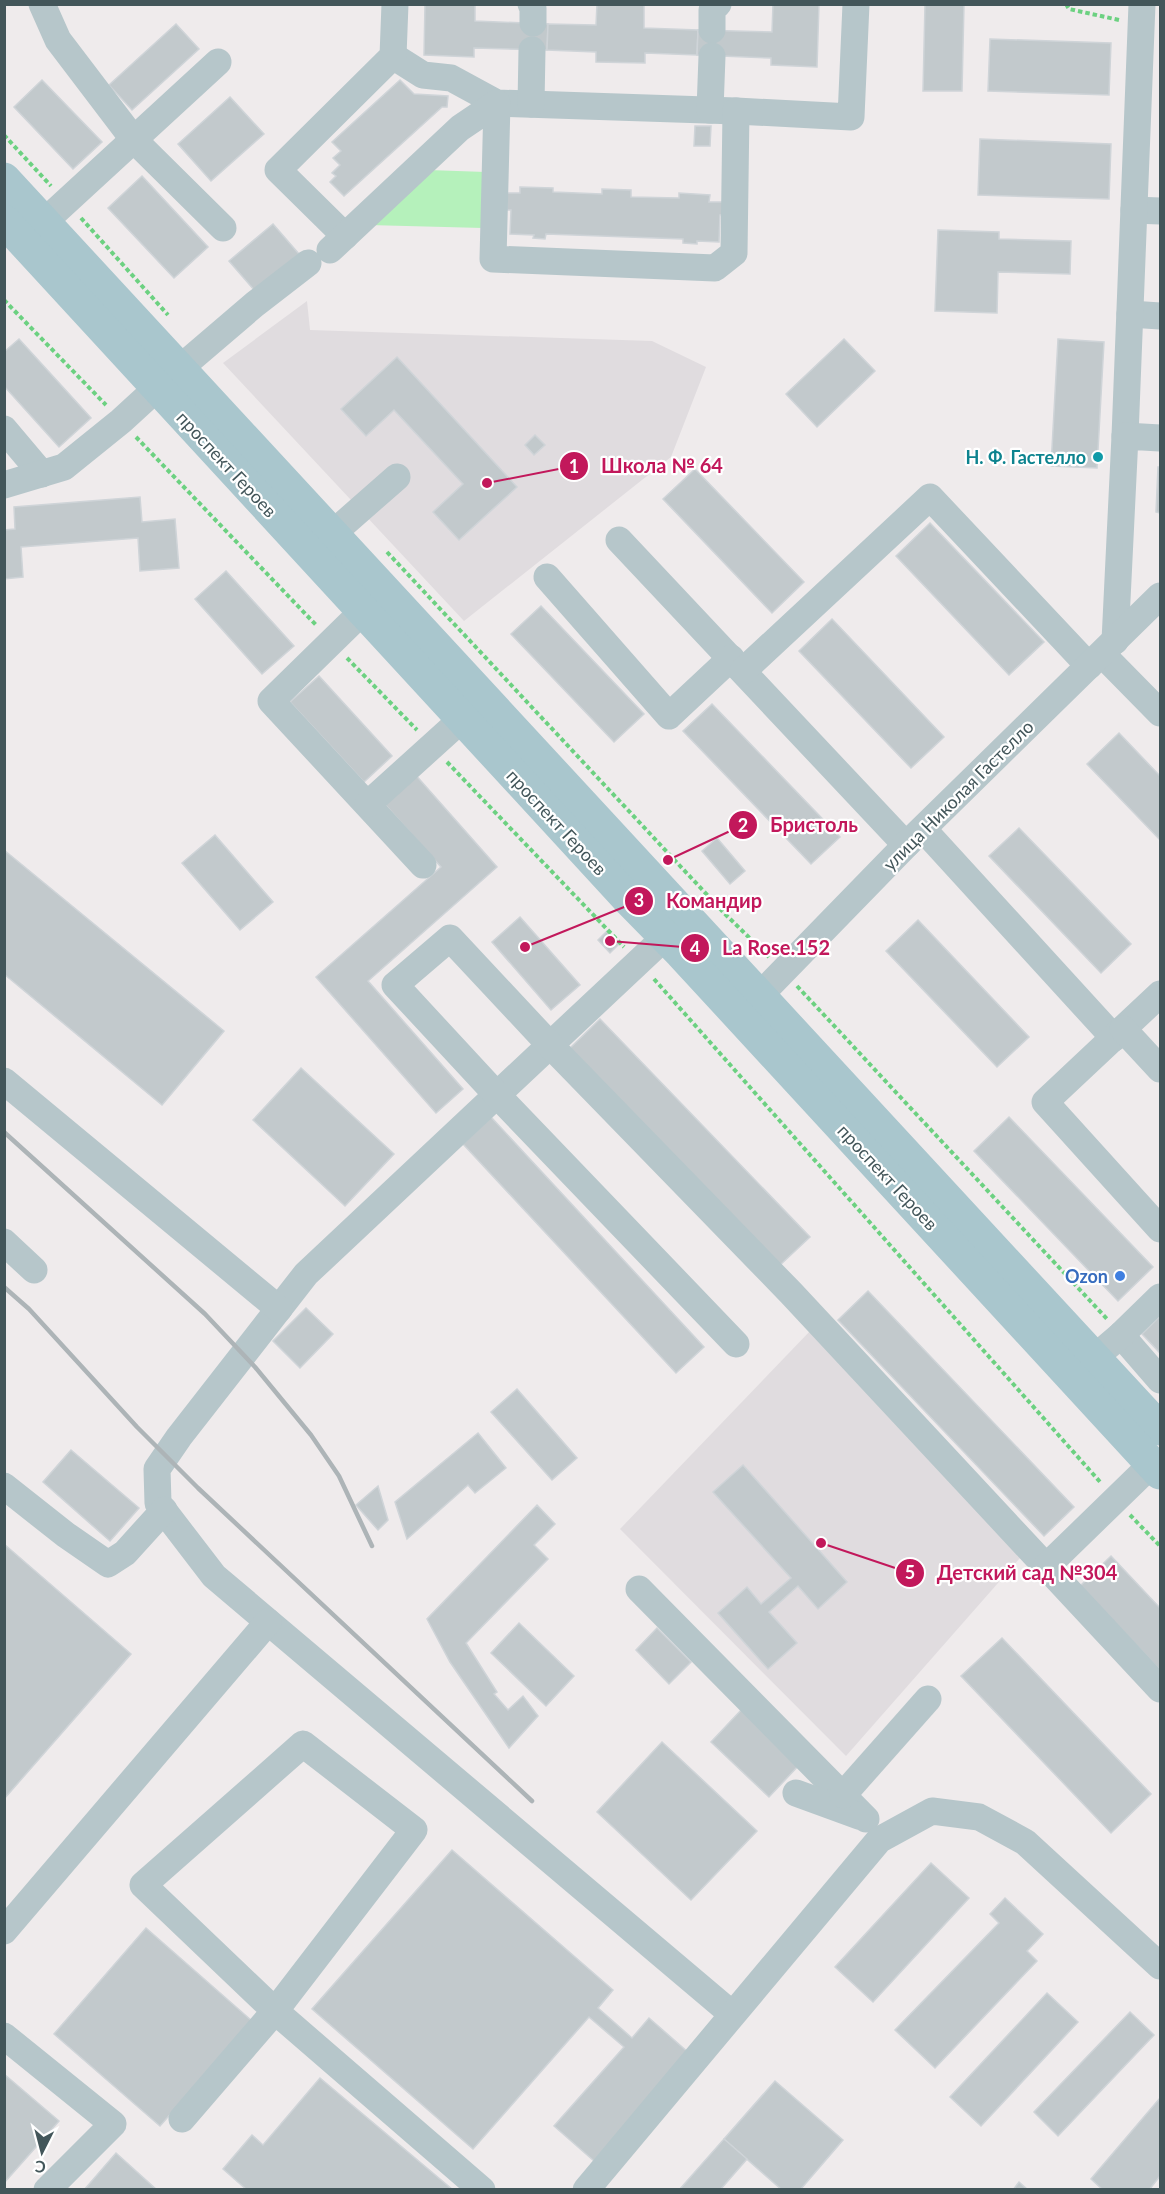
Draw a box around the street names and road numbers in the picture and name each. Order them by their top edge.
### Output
street label: проспект Героев [172,407,282,521]
street label: улица Николая Гастелло [878,715,1038,875]
street label: проспект Героев [502,765,612,879]
street label: проспект Героев [833,1120,943,1234]

